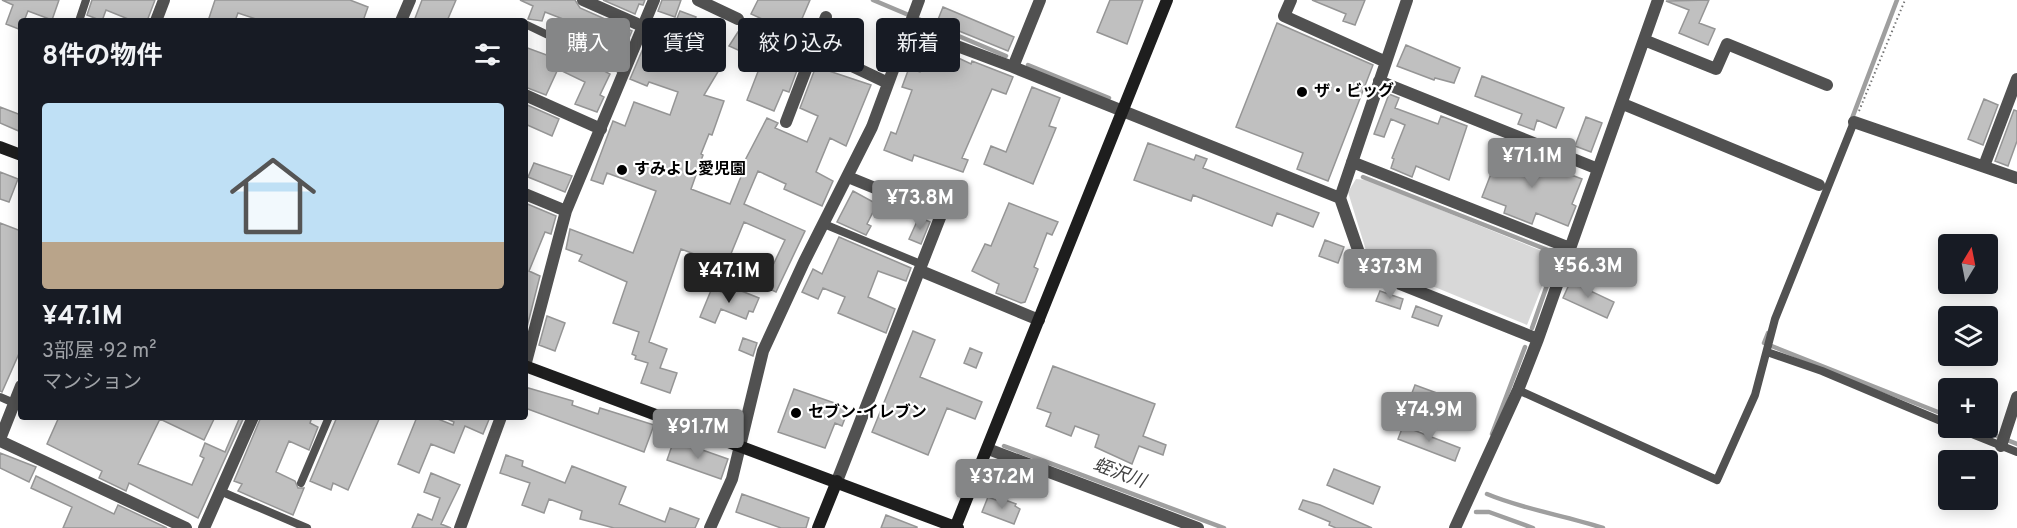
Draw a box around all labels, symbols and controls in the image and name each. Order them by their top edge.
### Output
chip: 購入 [546,18,630,72]
chip: 賃貸 [642,18,726,72]
chip: 絞り込み [738,18,864,72]
chip: 新着 [876,18,960,72]
icon: filters [471,38,504,71]
text: 8件の物件 [42,41,162,74]
place label: ザ・ビッグ [1314,81,1394,102]
marker: ザ・ビッグ [1295,85,1309,99]
pin: ¥71.1M [1483,138,1581,189]
icon: home [219,142,327,250]
text: ¥71.1M [1502,144,1562,170]
place label: すみよし愛児園 [634,160,746,180]
marker: すみよし愛児園 [615,163,629,177]
pin: ¥73.8M [871,180,969,231]
text: ¥73.8M [886,186,954,212]
north arrow [1938,234,1998,294]
map controls [1938,234,1998,510]
pin: ¥56.3M [1539,248,1637,299]
pin: ¥37.3M [1341,249,1439,300]
pin: ¥47.1M [680,253,778,304]
text: ¥56.3M [1553,254,1623,280]
text: ¥37.3M [1358,255,1422,281]
text: ¥47.1M [698,259,760,285]
text: ¥47.1M [42,301,123,334]
button: layers [1938,306,1998,366]
text: 3部屋 · 92 m² [42,339,157,365]
text: マンション [42,370,142,396]
button: + [1938,378,1998,438]
pin: ¥74.9M [1380,392,1478,443]
text: ¥74.9M [1395,398,1463,424]
place label: セブン-イレブン [808,403,927,423]
marker: セブン-イレブン [789,406,803,420]
pin: ¥91.7M [649,409,747,460]
text: ¥91.7M [667,415,729,441]
button: − [1938,450,1998,510]
water label: 蛭沢川 [1090,454,1150,495]
pin: ¥37.2M [953,459,1051,510]
text: ¥37.2M [969,465,1035,491]

